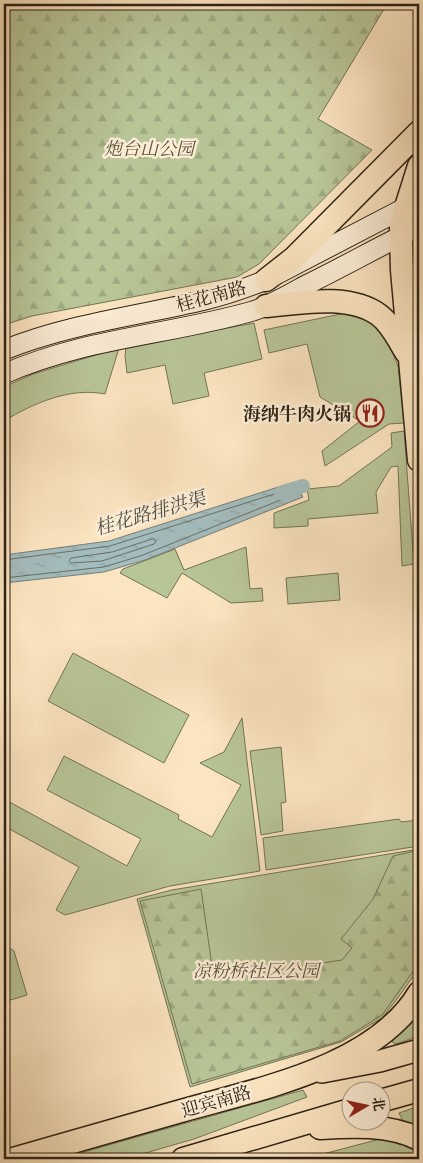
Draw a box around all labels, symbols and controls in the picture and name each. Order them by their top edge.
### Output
park label: 炮台山公园 [104,137,197,160]
street label: 桂花南路 [173,276,249,316]
restaurant icon: 海纳牛肉火锅 [355,398,385,428]
place label: 海纳牛肉火锅 [243,402,351,425]
water label: 桂花路排洪渠 [92,484,211,541]
park label: 凉粉桥社区公园 [193,959,322,982]
street label: 迎宾南路 [178,1080,254,1122]
north arrow [340,1080,390,1130]
text: 北 [369,1096,389,1112]

